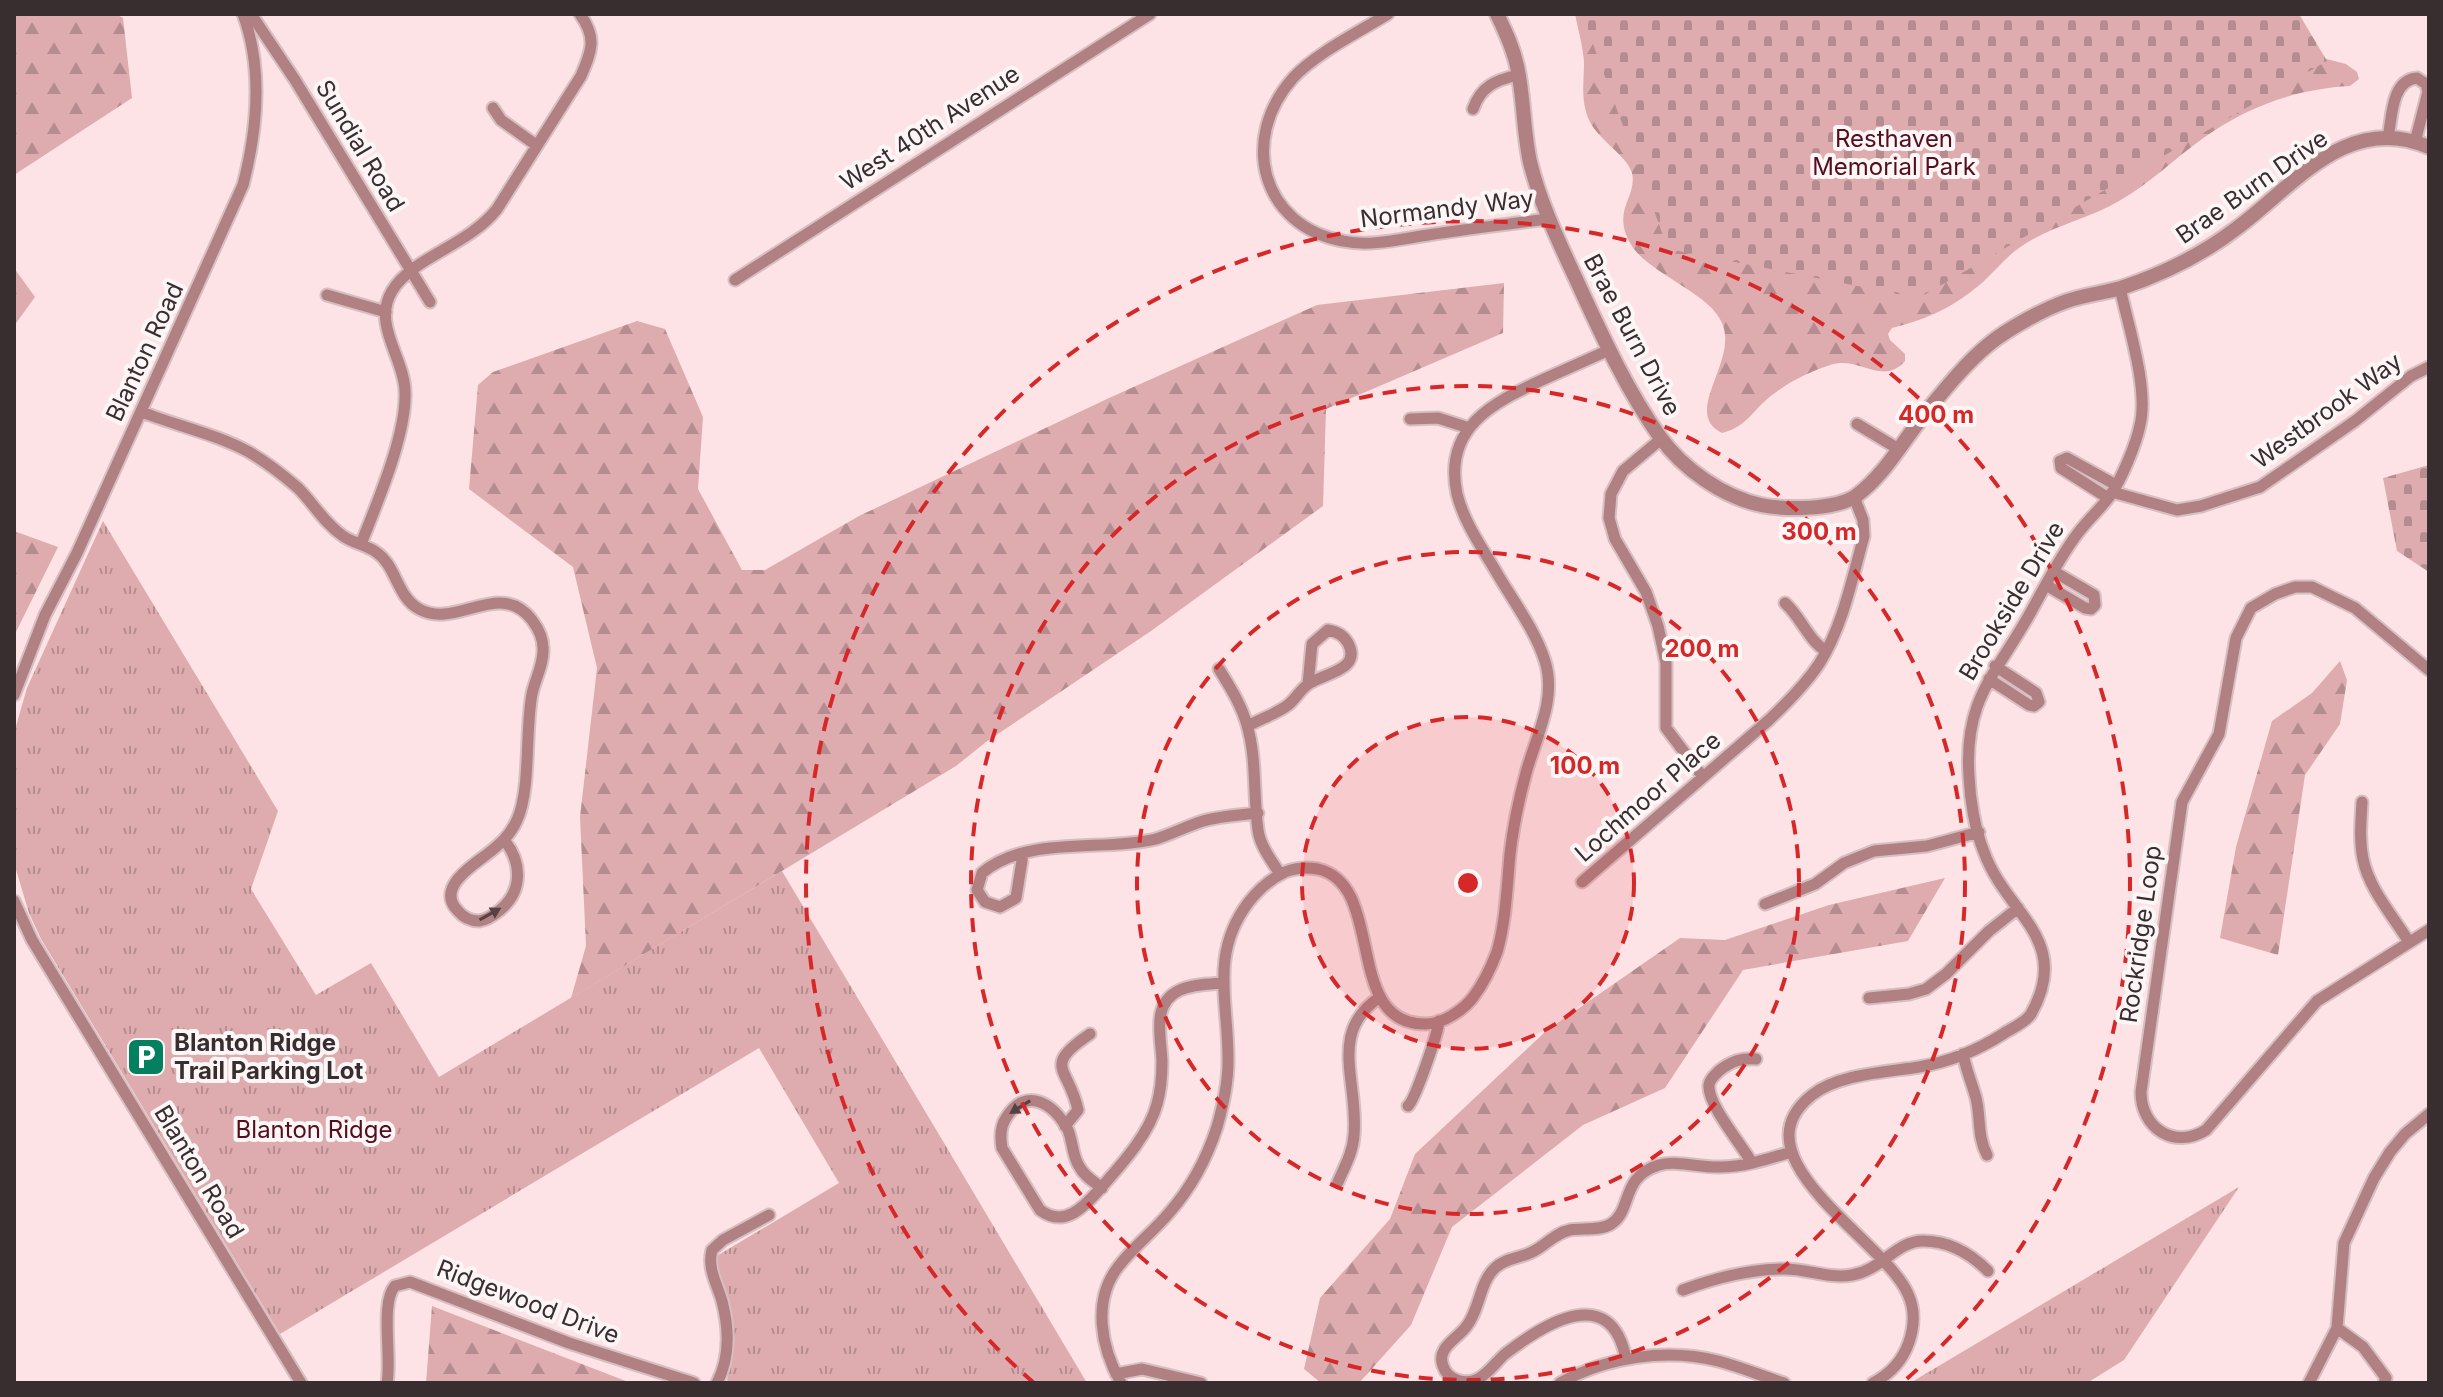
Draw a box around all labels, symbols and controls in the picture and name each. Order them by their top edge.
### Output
street label: West 40th Avenue [835,59,1025,196]
street label: Sundial Road [310,75,411,217]
street label: Brae Burn Drive [2170,123,2333,250]
park label: Resthaven Memorial Park [1812,124,1976,181]
street label: Normandy Way [1358,183,1535,234]
street label: Brae Burn Drive [1578,249,1687,420]
street label: Blanton Road [100,278,189,426]
street label: Westbrook Way [2246,347,2407,475]
text: 400 m [1898,400,1974,429]
street label: Brookside Drive [1953,516,2070,685]
text: 300 m [1781,517,1857,546]
text: 200 m [1664,634,1740,663]
street label: Lochmoor Place [1569,725,1727,868]
text: 100 m [1550,751,1620,780]
street label: Rockridge Loop [2114,843,2167,1024]
centre of rings [1454,869,1482,897]
one-way arrow [479,908,501,922]
place label: Blanton Ridge Trail Parking Lot [174,1028,364,1085]
parking icon: Blanton Ridge Trail Parking Lot [125,1036,167,1078]
one-way arrow [1008,1099,1031,1114]
street label: Blanton Road [148,1100,250,1243]
park label: Blanton Ridge [236,1115,392,1144]
street label: Ridgewood Drive [433,1253,624,1350]

